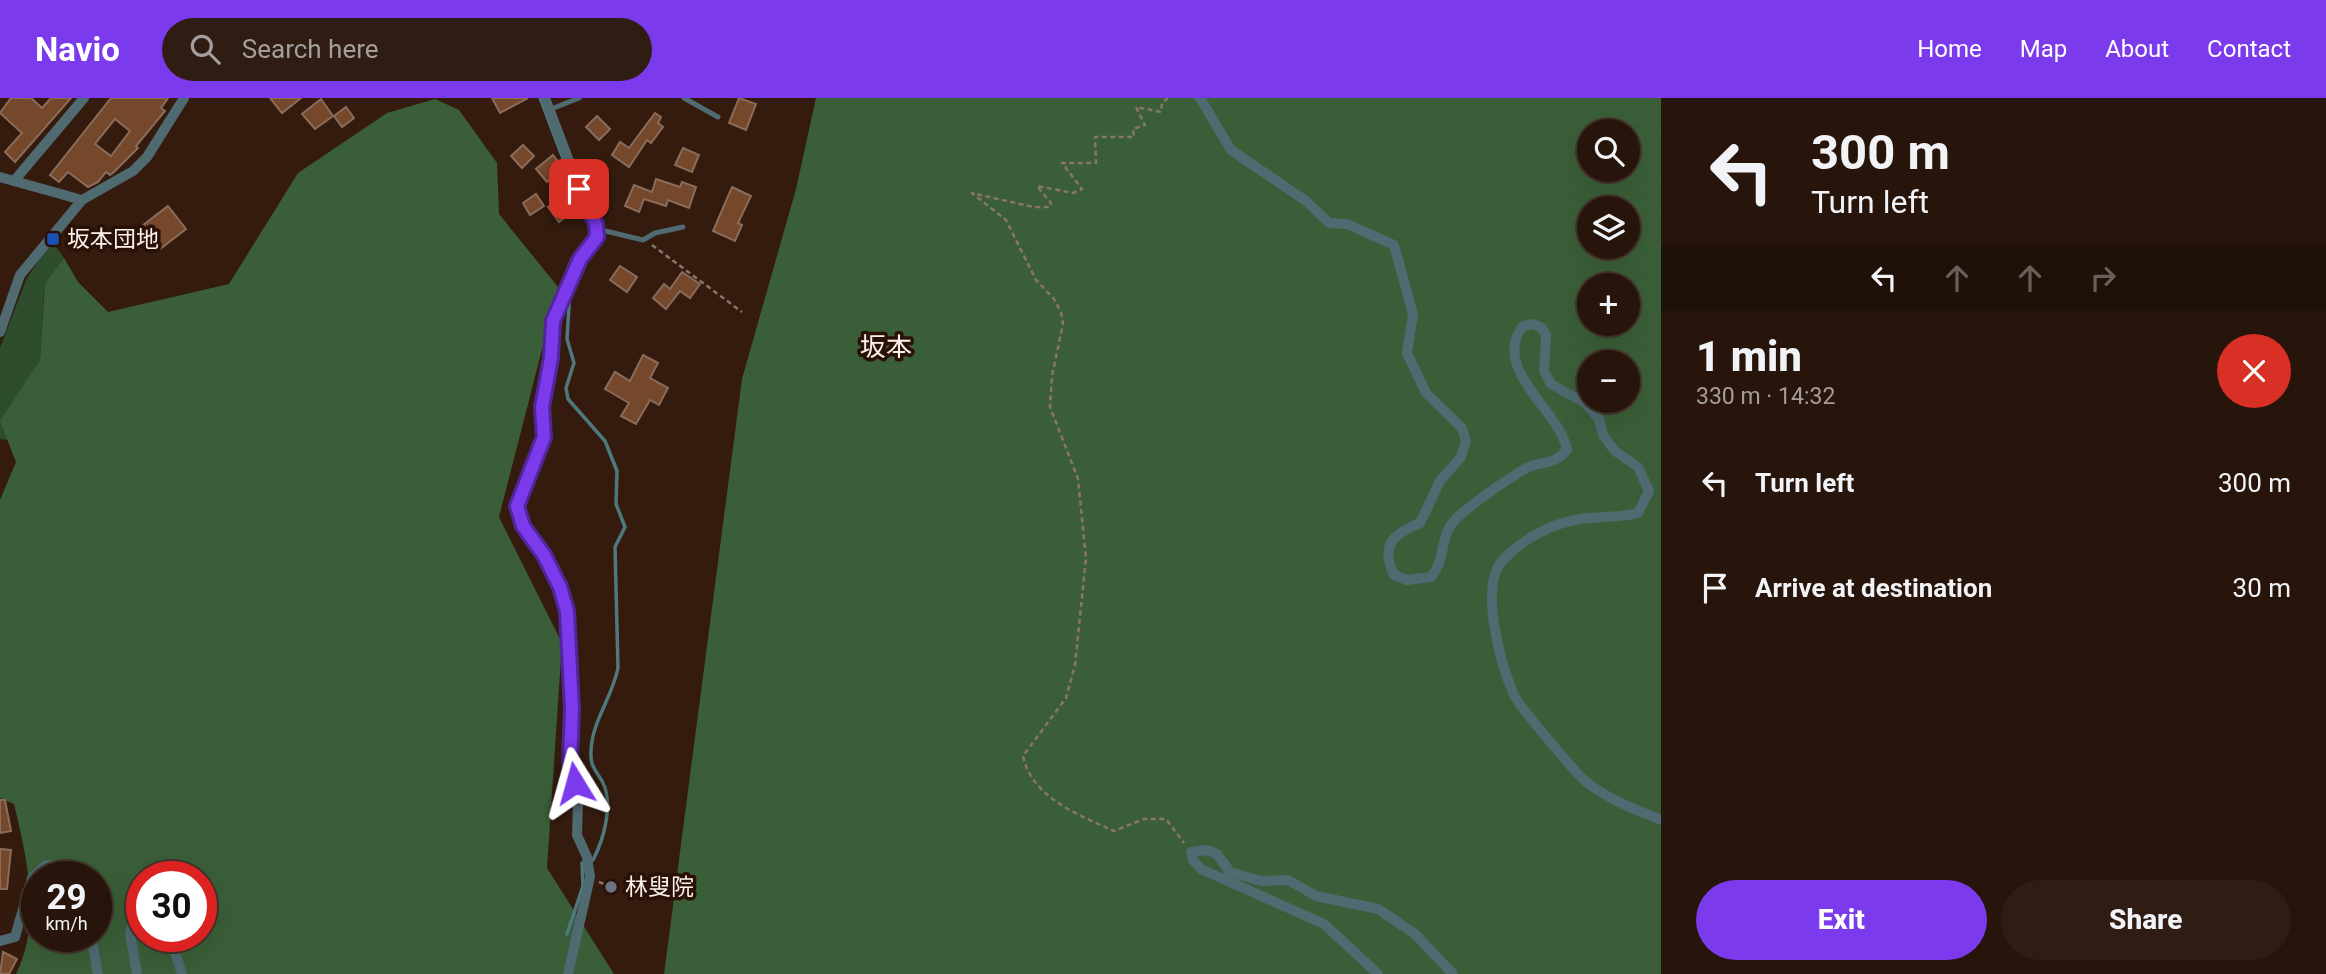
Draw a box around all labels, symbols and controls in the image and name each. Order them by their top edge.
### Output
search box [162,18,652,81]
text: Navio [35,30,120,69]
icon: search [186,30,224,68]
text: Search here [242,34,379,64]
text: Home [1917,35,1982,63]
text: Map [2020,35,2067,63]
text: About [2105,35,2169,63]
text: Contact [2207,35,2291,63]
map controls [1577,119,1640,413]
button: search [1577,119,1640,182]
text: 300 m [1811,124,1950,181]
icon: left [1696,126,1787,217]
pin [549,159,609,219]
icon: arrive [560,170,598,208]
text: Turn left [1811,183,1929,221]
button: layers [1577,196,1640,259]
place label: 坂本団地 [67,226,159,253]
marker: 坂本団地 [45,231,61,247]
icon: left [1865,259,1903,297]
icon: ahead [1938,259,1976,297]
icon: ahead [2011,259,2049,297]
icon: right [2084,259,2122,297]
button: + [1577,273,1640,336]
district label: 坂本 [860,332,912,362]
text: 1 min [1696,332,1802,381]
button: close [2217,334,2291,408]
button: − [1577,350,1640,413]
text: 330 m · 14:32 [1696,383,1835,410]
icon: left [1696,464,1734,502]
text: Turn left [1755,468,1854,498]
text: 300 m [2218,468,2291,498]
icon: arrive [1696,569,1734,607]
text: Arrive at destination [1755,573,1992,603]
text: 30 m [2233,573,2291,603]
position arrow [538,746,612,820]
speed limit sign: 30 [126,861,217,952]
place label: 林叟院 [625,874,694,901]
text: 29 [46,877,87,918]
marker: 林叟院 [603,879,619,895]
button: Exit [1696,880,1987,960]
button: Share [2001,880,2291,960]
text: km/h [45,913,88,934]

